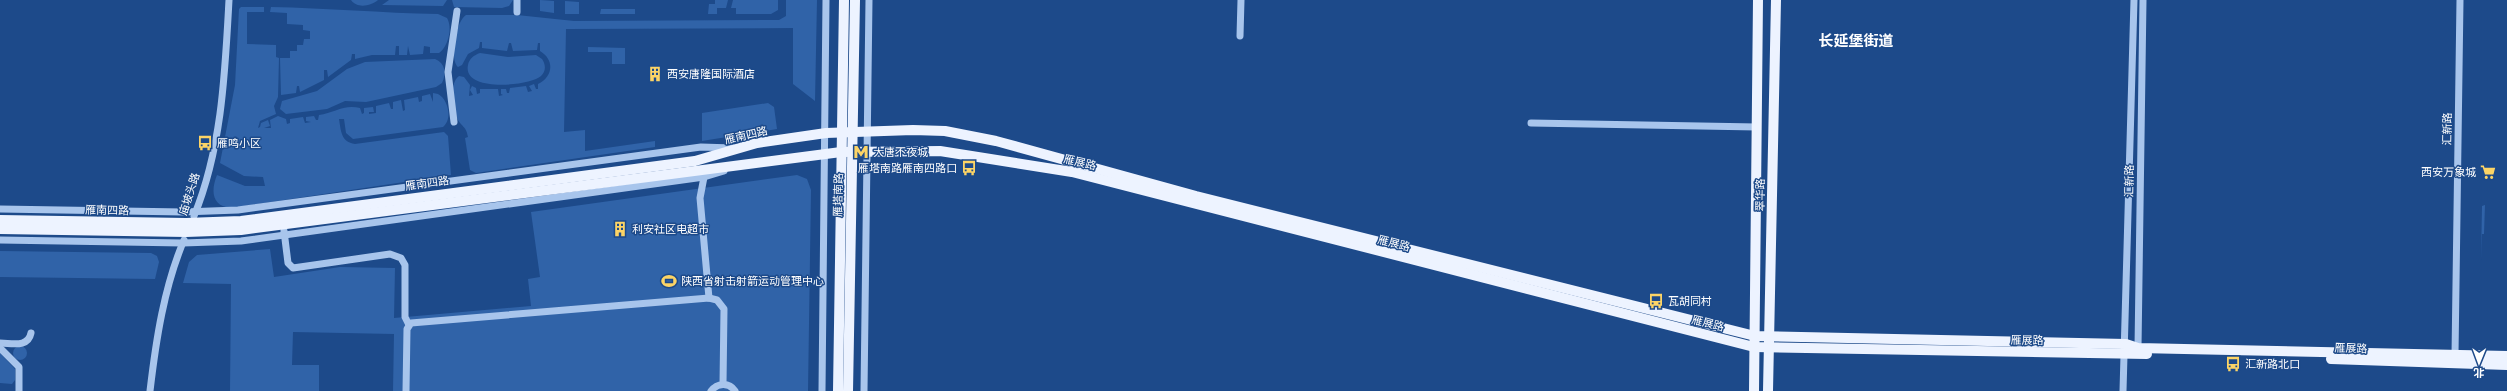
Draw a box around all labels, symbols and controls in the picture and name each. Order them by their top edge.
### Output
district label: 长延堡街道 [1818,31,1894,50]
building icon: 西安唐隆国际酒店 [646,65,664,83]
place label: 西安唐隆国际酒店 [667,67,755,81]
street label: 汇新路 [2440,112,2454,146]
street label: 雁南四路 [723,123,769,147]
bus stop icon: 雁鸣小区 [196,134,214,152]
place label: 雁鸣小区 [217,136,261,150]
metro station icon: 大唐不夜城 [852,143,870,161]
place label: 大唐不夜城 [873,145,928,159]
street label: 雁展路 [1062,151,1098,173]
bus stop icon: 雁塔南路雁南四路口 [960,159,978,177]
place label: 雁塔南路雁南四路口 [858,161,957,175]
supermarket icon: 西安万象城 [2479,163,2497,181]
street label: 汇新路 [2122,164,2136,198]
place label: 西安万象城 [2421,165,2476,179]
street label: 庙坡头路 [176,171,202,217]
street label: 雁南四路 [404,173,450,193]
street label: 雁塔南路 [831,173,845,217]
street label: 翠华路 [1753,178,1767,212]
street label: 雁南四路 [85,203,129,217]
building icon: 利安社区电超市 [611,220,629,238]
place label: 利安社区电超市 [632,222,709,236]
street label: 雁展路 [1376,232,1412,254]
sports icon: 陕西省射击射箭运动管理中心 [660,272,678,290]
place label: 陕西省射击射箭运动管理中心 [681,274,824,288]
bus stop icon: 瓦胡同村 [1647,292,1665,310]
place label: 瓦胡同村 [1668,294,1712,308]
street label: 雁展路 [1690,312,1726,334]
street label: 雁展路 [2010,333,2044,347]
street label: 雁展路 [2334,340,2368,356]
north arrow [2459,343,2499,383]
bus stop icon: 汇新路北口 [2224,355,2242,373]
place label: 汇新路北口 [2245,357,2300,371]
text: 北 [2473,366,2484,380]

